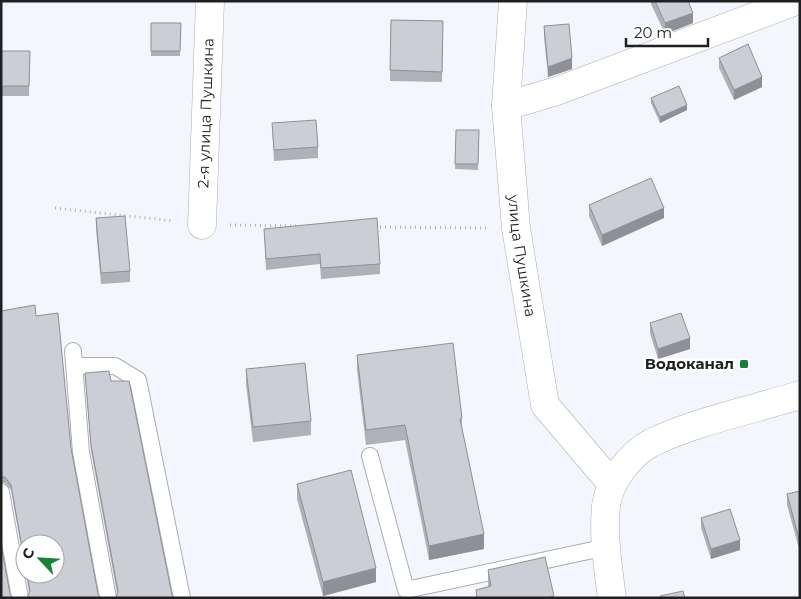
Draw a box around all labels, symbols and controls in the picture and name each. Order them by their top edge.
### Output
scale bar [626,15,708,47]
text: 20 m [634,23,672,42]
street label: 2-я улица Пушкина [193,38,218,188]
street label: улица Пушкина [504,193,540,318]
place label: Водоканал [645,354,734,373]
marker: Водоканал [738,358,750,370]
north arrow [15,534,65,584]
text: С [18,545,39,562]

